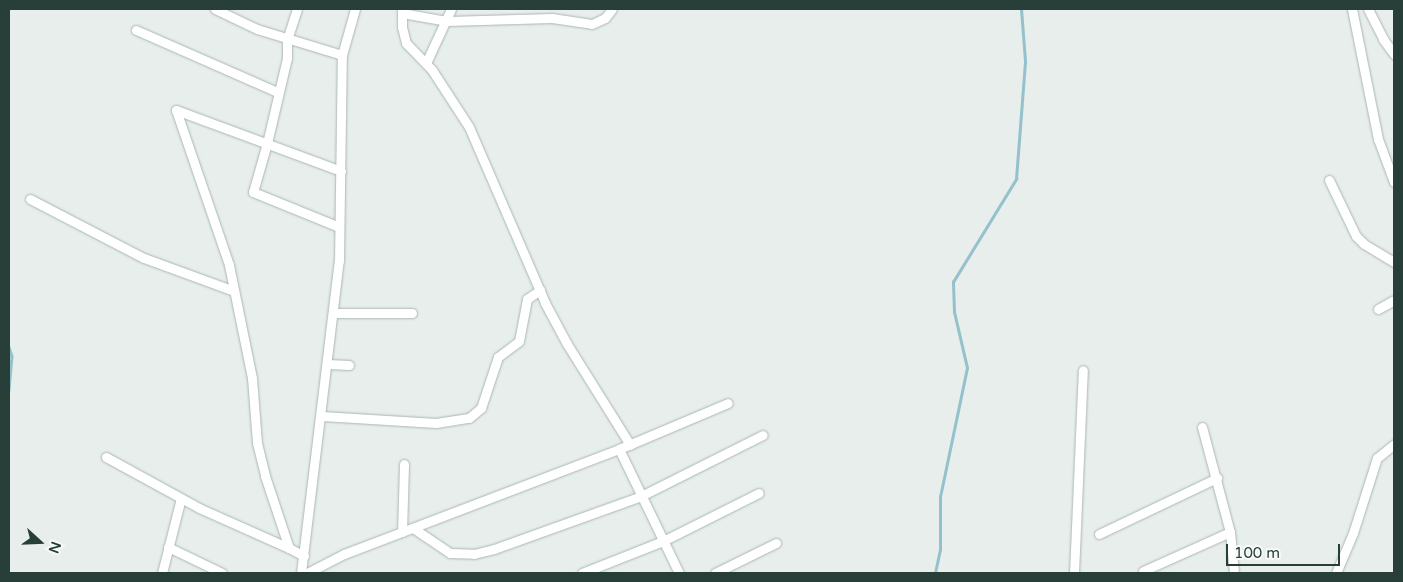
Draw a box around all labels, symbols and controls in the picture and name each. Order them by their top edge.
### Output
north arrow [15,517,65,567]
scale bar [1228,534,1342,566]
text: N [45,539,64,555]
text: 100 m [1234,544,1280,562]

